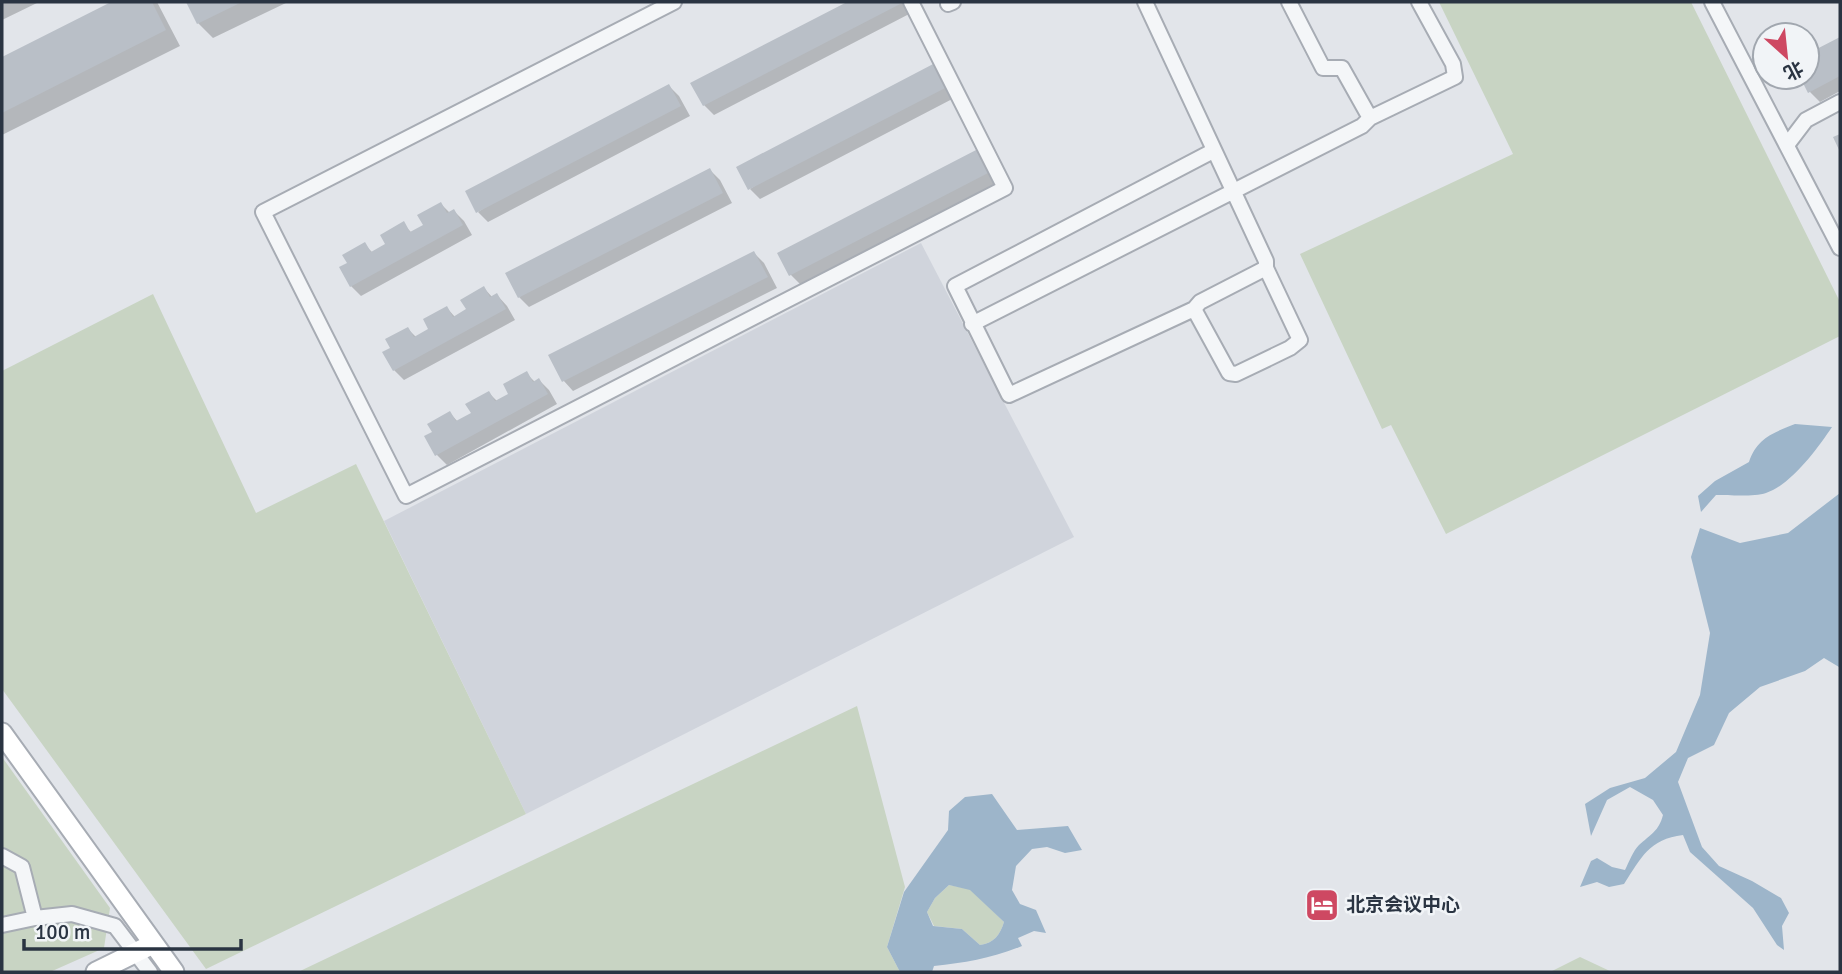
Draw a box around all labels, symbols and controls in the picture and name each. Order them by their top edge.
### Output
north arrow [1751,21,1821,91]
text: 北 [1779,55,1807,85]
hotel icon: 北京会议中心 [1303,886,1341,924]
place label: 北京会议中心 [1346,893,1460,917]
scale bar [24,908,242,952]
text: 100 m [35,919,90,945]

